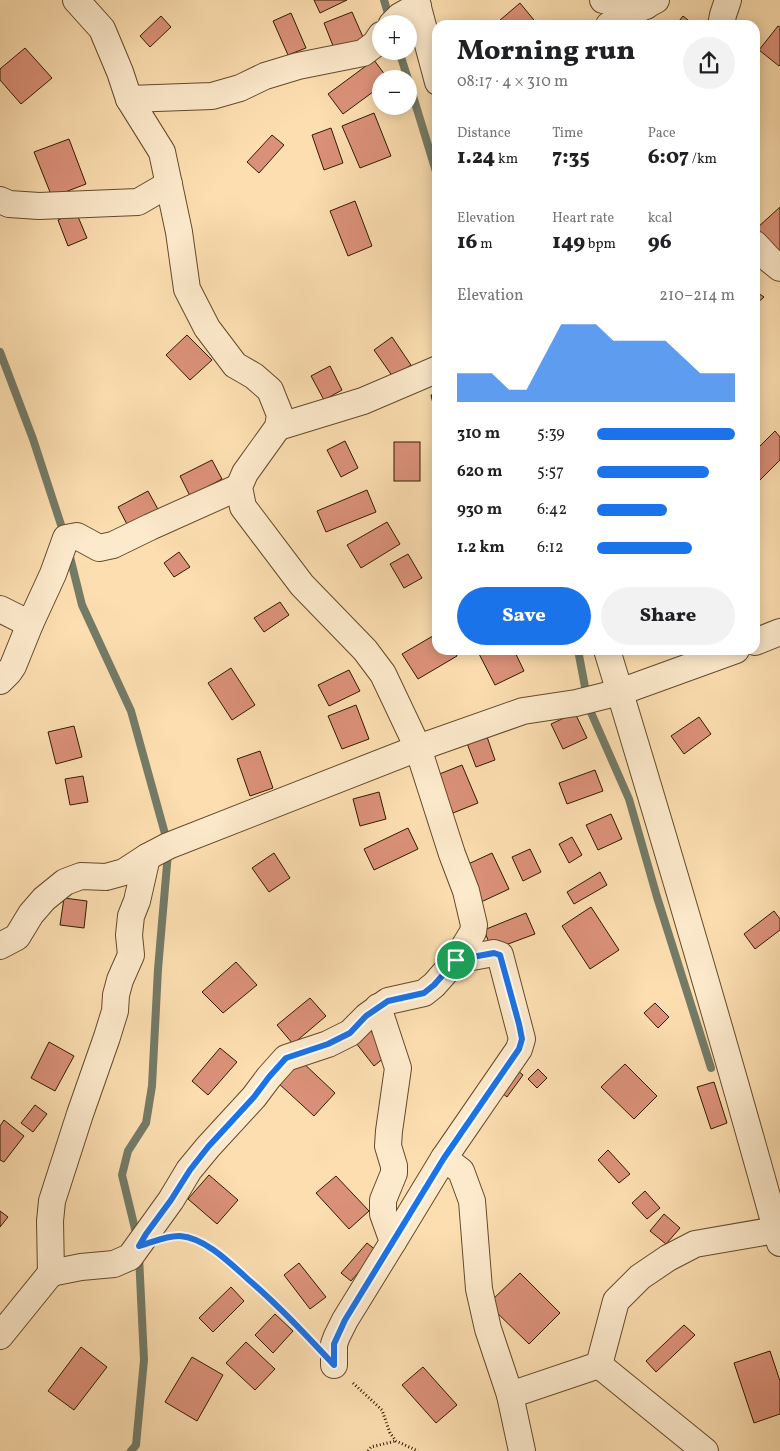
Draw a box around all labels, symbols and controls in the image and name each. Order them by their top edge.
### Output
map controls [372,15,417,115]
button: + [372,15,417,60]
text: Morning run [457,32,635,71]
button: share [683,37,735,89]
button: − [372,70,417,115]
text: 08:17 · 4 × 310 m [457,71,568,93]
text: Distance [457,124,511,143]
text: Time [552,124,583,143]
text: Pace [648,124,676,143]
text: 1.24 [457,143,495,172]
text: 7:35 [552,143,589,172]
text: 6:07 [648,143,689,172]
text: km [495,150,518,169]
text: /km [689,150,717,169]
text: Elevation [457,209,515,228]
text: Heart rate [552,209,614,228]
text: kcal [648,209,673,228]
text: 16 [457,228,477,257]
text: 149 [552,228,585,257]
text: 96 [648,228,672,257]
text: m [477,235,493,254]
text: bpm [585,235,616,254]
text: Elevation [457,285,524,307]
text: 210–214 m [659,285,735,307]
text: 310 m [457,423,500,445]
text: 5:39 [537,423,565,445]
text: 620 m [457,461,503,483]
text: 5:57 [537,461,564,483]
text: 930 m [457,499,502,521]
text: 6:42 [537,499,567,521]
text: 1.2 km [457,537,505,559]
text: 6:12 [537,537,564,559]
button: Save [457,587,591,645]
button: Share [601,587,735,645]
pin [435,939,477,981]
icon: arrive [442,946,470,974]

